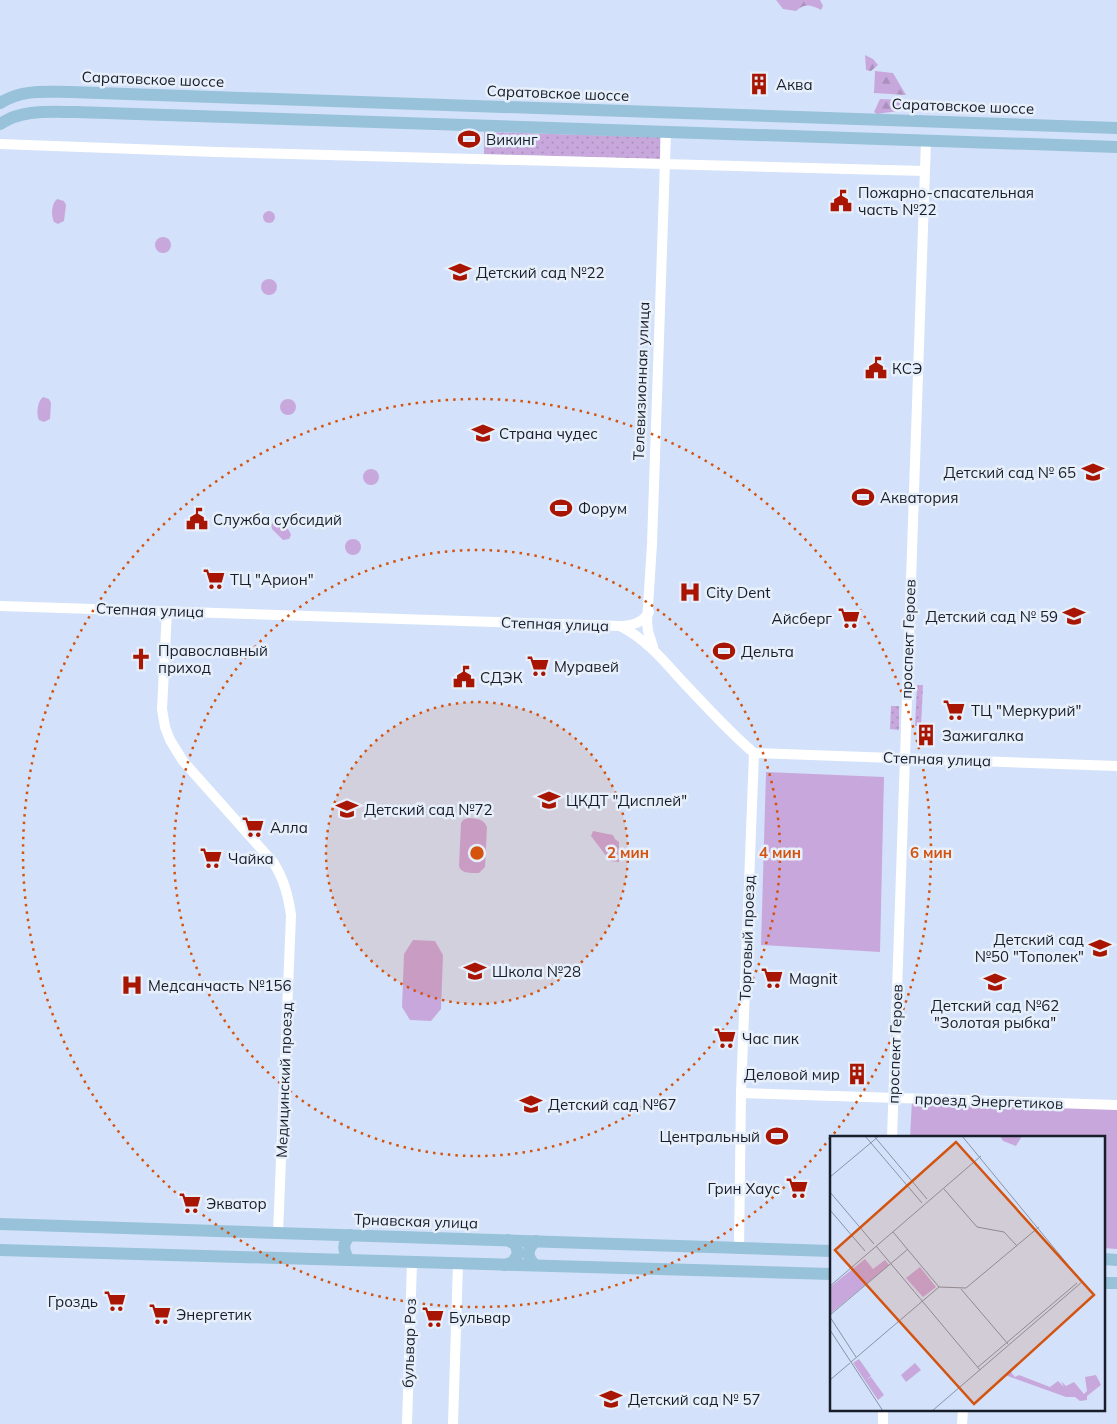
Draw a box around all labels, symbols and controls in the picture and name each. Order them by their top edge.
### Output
street label: Саратовское шоссе [81,67,225,91]
building icon: Аква [746,71,772,97]
place label: Аква [776,75,813,94]
street label: Саратовское шоссе [486,81,630,105]
street label: Саратовское шоссе [891,94,1035,118]
sports icon: Викинг [456,126,482,152]
place label: Викинг [486,130,538,149]
place label: Пожарно-спасательная часть №22 [858,183,1034,219]
public building icon: Пожарно-спасательная часть №22 [828,188,854,214]
school or university icon: Детский сад №22 [447,259,473,285]
place label: Детский сад №22 [476,263,605,282]
street label: Телевизионная улица [629,301,653,461]
public building icon: КСЭ [863,355,889,381]
place label: КСЭ [892,359,922,378]
school or university icon: Страна чудес [470,420,496,446]
place label: Страна чудес [499,424,598,443]
school or university icon: Детский сад № 65 [1080,459,1106,485]
place label: Детский сад № 65 [943,463,1076,482]
sports icon: Акватория [850,484,876,510]
place label: Акватория [880,488,958,507]
sports icon: Форум [548,495,574,521]
place label: Форум [578,499,627,518]
public building icon: Служба субсидий [184,506,210,532]
place label: Служба субсидий [213,510,342,529]
supermarket icon: ТЦ "Арион" [201,566,227,592]
place label: ТЦ "Арион" [230,570,314,589]
hospital icon: City Dent [677,579,703,605]
street label: проспект Героев [896,579,920,699]
place label: City Dent [706,583,770,602]
street label: Степная улица [96,599,204,621]
school or university icon: Детский сад № 59 [1061,603,1087,629]
supermarket icon: Айсберг [836,605,862,631]
place label: Детский сад № 59 [925,607,1058,626]
place label: Айсберг [772,609,832,628]
street label: Степная улица [501,613,609,635]
sports icon: Дельта [711,638,737,664]
place label: Православный приход [158,641,268,677]
place label: Дельта [741,642,794,661]
church icon: Православный приход [128,646,154,672]
supermarket icon: Муравей [525,653,551,679]
place label: Муравей [554,657,619,676]
public building icon: СДЭК [451,664,477,690]
place label: СДЭК [480,668,523,687]
supermarket icon: ТЦ "Меркурий" [941,697,967,723]
place label: ТЦ "Меркурий" [971,701,1081,720]
building icon: Зажигалка [913,722,939,748]
place label: Зажигалка [942,726,1024,745]
street label: Степная улица [883,748,991,770]
school or university icon: ЦКДТ "Дисплей" [536,787,562,813]
place label: ЦКДТ "Дисплей" [566,791,687,810]
school or university icon: Детский сад №72 [334,796,360,822]
place label: Детский сад №72 [364,800,493,819]
supermarket icon: Алла [240,814,266,840]
place label: Алла [270,818,308,837]
text: 2 мин [607,843,649,862]
text: 4 мин [759,843,801,862]
text: 6 мин [910,843,952,862]
centre of rings [468,844,486,862]
supermarket icon: Чайка [198,845,224,871]
place label: Чайка [228,849,274,868]
street label: Торговый проезд [735,875,759,1001]
place label: Детский сад №50 "Тополек" [975,930,1084,966]
school or university icon: Детский сад №50 "Тополек" [1087,935,1113,961]
school or university icon: Школа №28 [462,958,488,984]
place label: Школа №28 [492,962,581,981]
supermarket icon: Magnit [759,965,785,991]
place label: Magnit [789,969,838,988]
school or university icon: Детский сад №62 "Золотая рыбка" [982,969,1008,995]
hospital icon: Медсанчасть №156 [119,972,145,998]
place label: Медсанчасть №156 [148,976,291,995]
street label: проспект Героев [883,984,907,1104]
place label: Детский сад №62 "Золотая рыбка" [931,996,1059,1032]
street label: Медицинский проезд [272,1002,296,1158]
supermarket icon: Час пик [712,1025,738,1051]
place label: Час пик [742,1029,800,1048]
building icon: Деловой мир [844,1061,870,1087]
place label: Деловой мир [744,1065,840,1084]
street label: проезд Энергетиков [914,1089,1064,1113]
school or university icon: Детский сад №67 [518,1091,544,1117]
place label: Детский сад №67 [548,1095,677,1114]
sports icon: Центральный [764,1123,790,1149]
place label: Центральный [659,1127,760,1146]
inset map [830,1136,1104,1412]
supermarket icon: Грин Хаус [784,1175,810,1201]
place label: Грин Хаус [707,1179,780,1198]
supermarket icon: Экватор [177,1190,203,1216]
place label: Экватор [206,1194,267,1213]
street label: Трнавская улица [354,1209,478,1233]
supermarket icon: Гроздь [102,1288,128,1314]
place label: Гроздь [48,1292,98,1311]
street label: бульвар Роз [398,1298,420,1388]
supermarket icon: Энергетик [147,1301,173,1327]
supermarket icon: Бульвар [420,1304,446,1330]
place label: Энергетик [176,1305,253,1324]
place label: Бульвар [449,1308,511,1327]
school or university icon: Детский сад № 57 [598,1386,624,1412]
place label: Детский сад № 57 [628,1390,761,1409]

